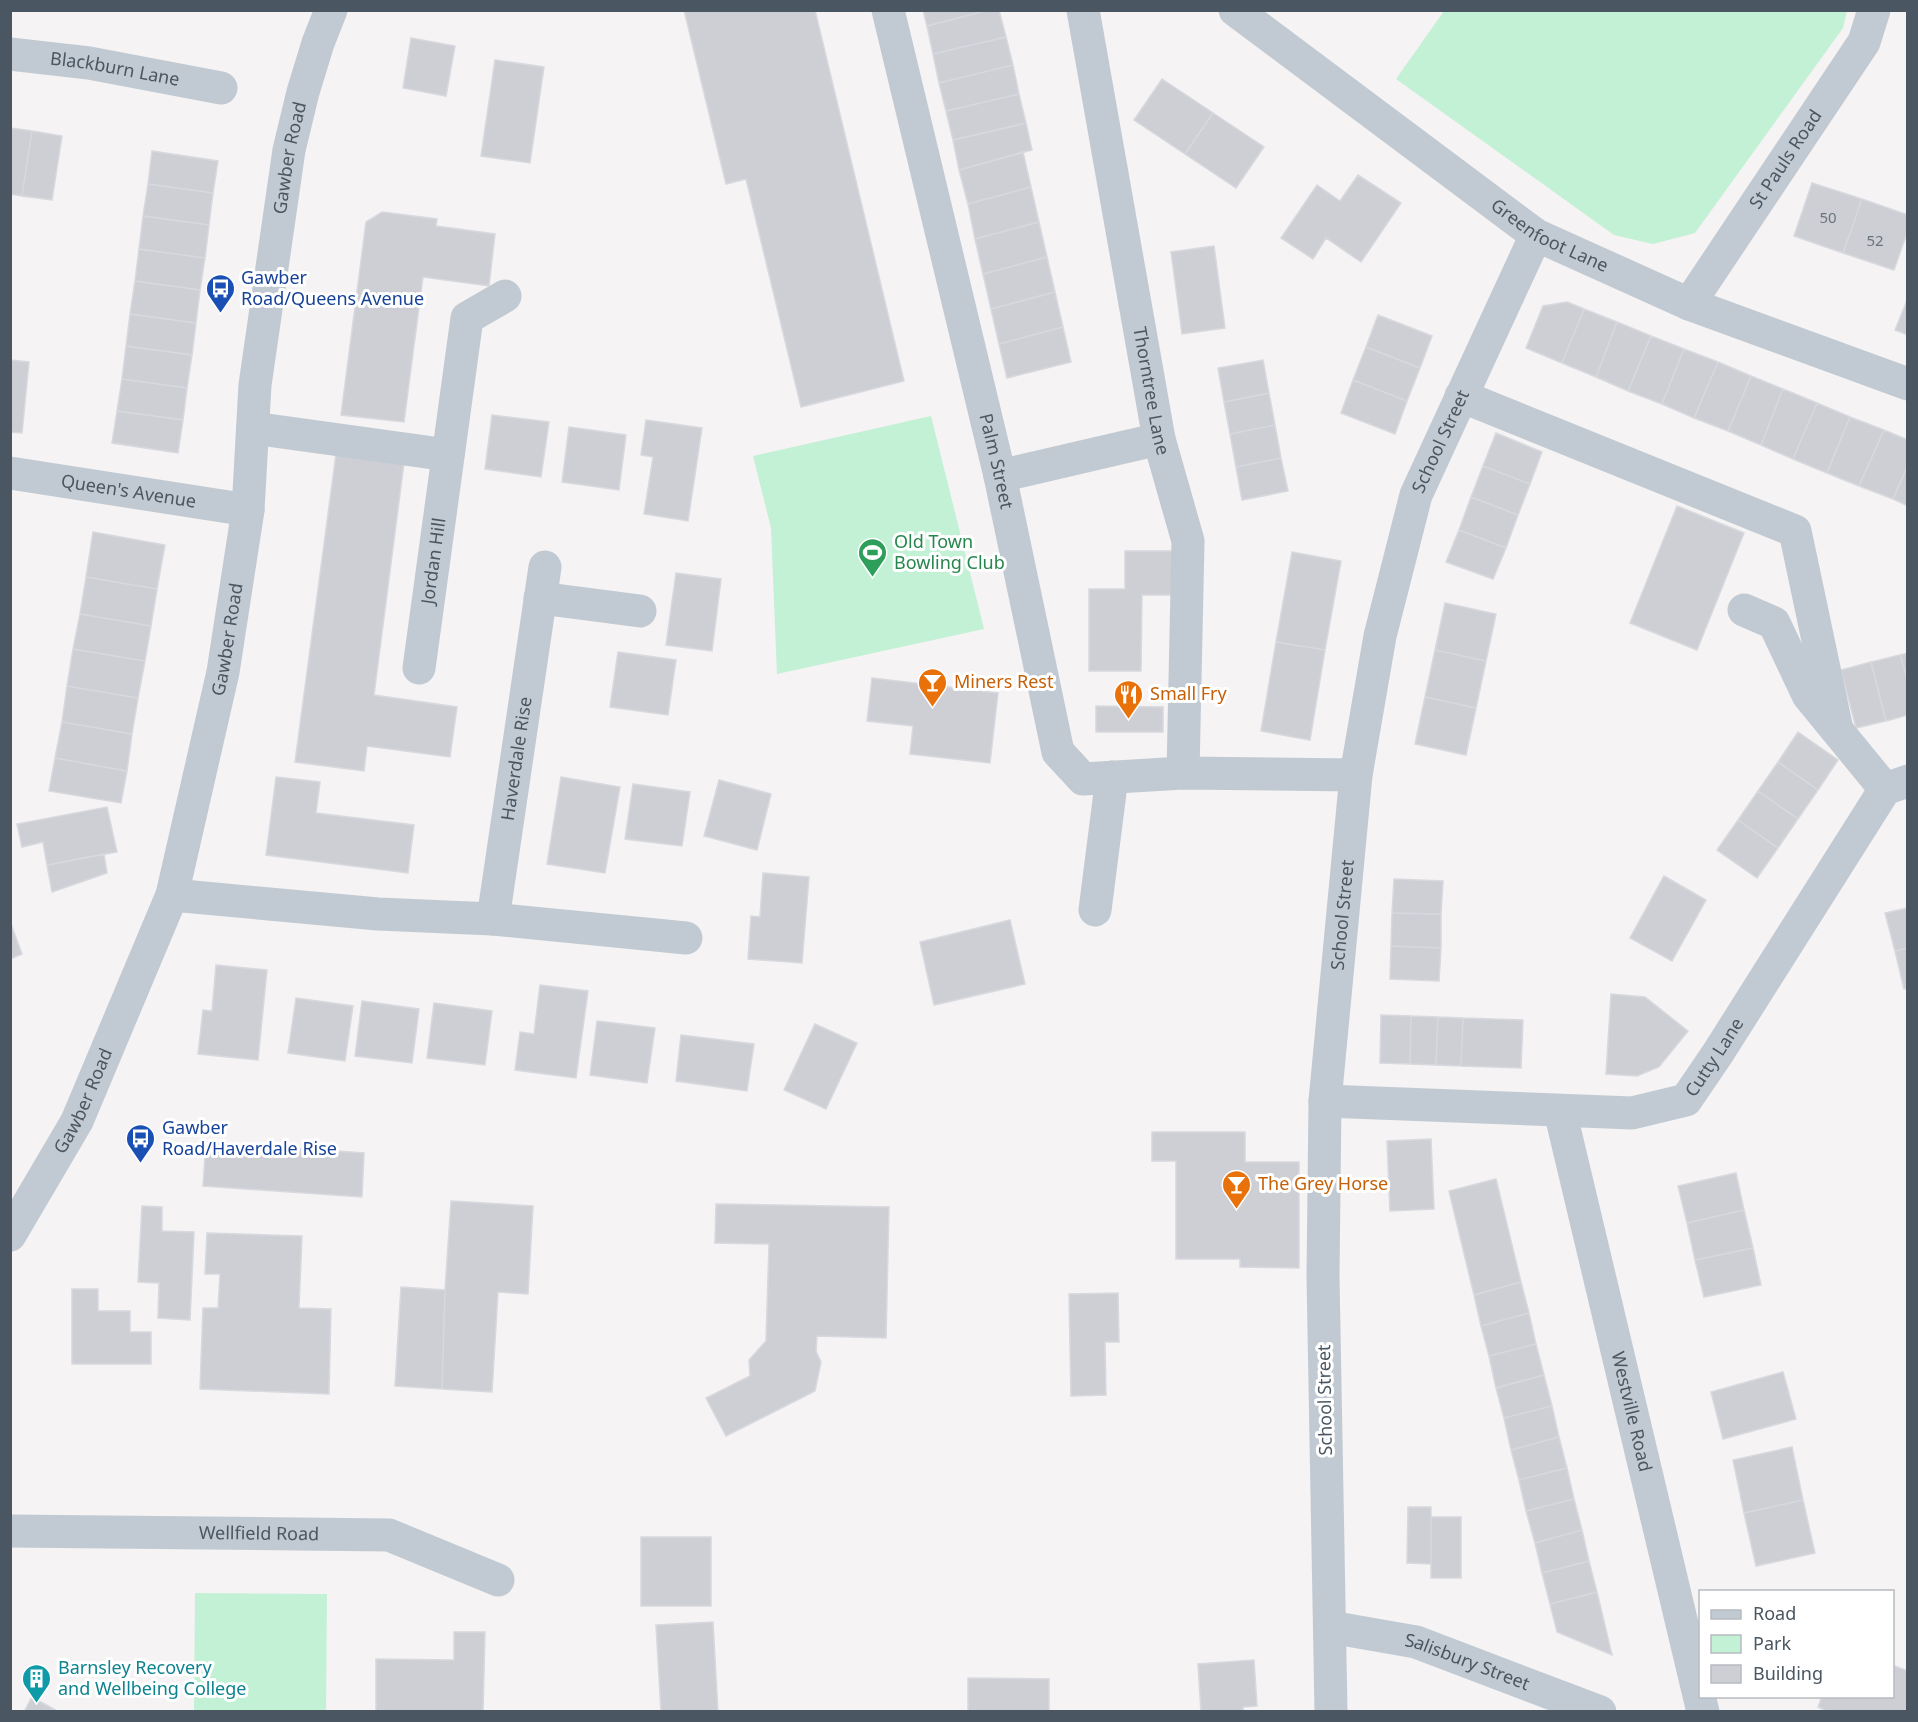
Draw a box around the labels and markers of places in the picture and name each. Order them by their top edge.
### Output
place label: Gawber Road/Queens Avenue [241,265,424,310]
bus stop icon: Gawber Road/Queens Avenue [204,272,236,314]
place label: Old Town Bowling Club [894,529,1005,574]
sports icon: Old Town Bowling Club [857,536,889,578]
bar icon: Miners Rest [917,666,949,708]
place label: Miners Rest [954,669,1054,693]
restaurant icon: Small Fry [1113,678,1145,720]
place label: Small Fry [1150,681,1228,705]
place label: Gawber Road/Haverdale Rise [162,1115,337,1160]
bus stop icon: Gawber Road/Haverdale Rise [125,1122,157,1164]
bar icon: The Grey Horse [1221,1168,1253,1210]
place label: The Grey Horse [1258,1171,1388,1195]
place label: Barnsley Recovery and Wellbeing College [58,1655,246,1700]
building icon: Barnsley Recovery and Wellbeing College [21,1662,53,1704]

